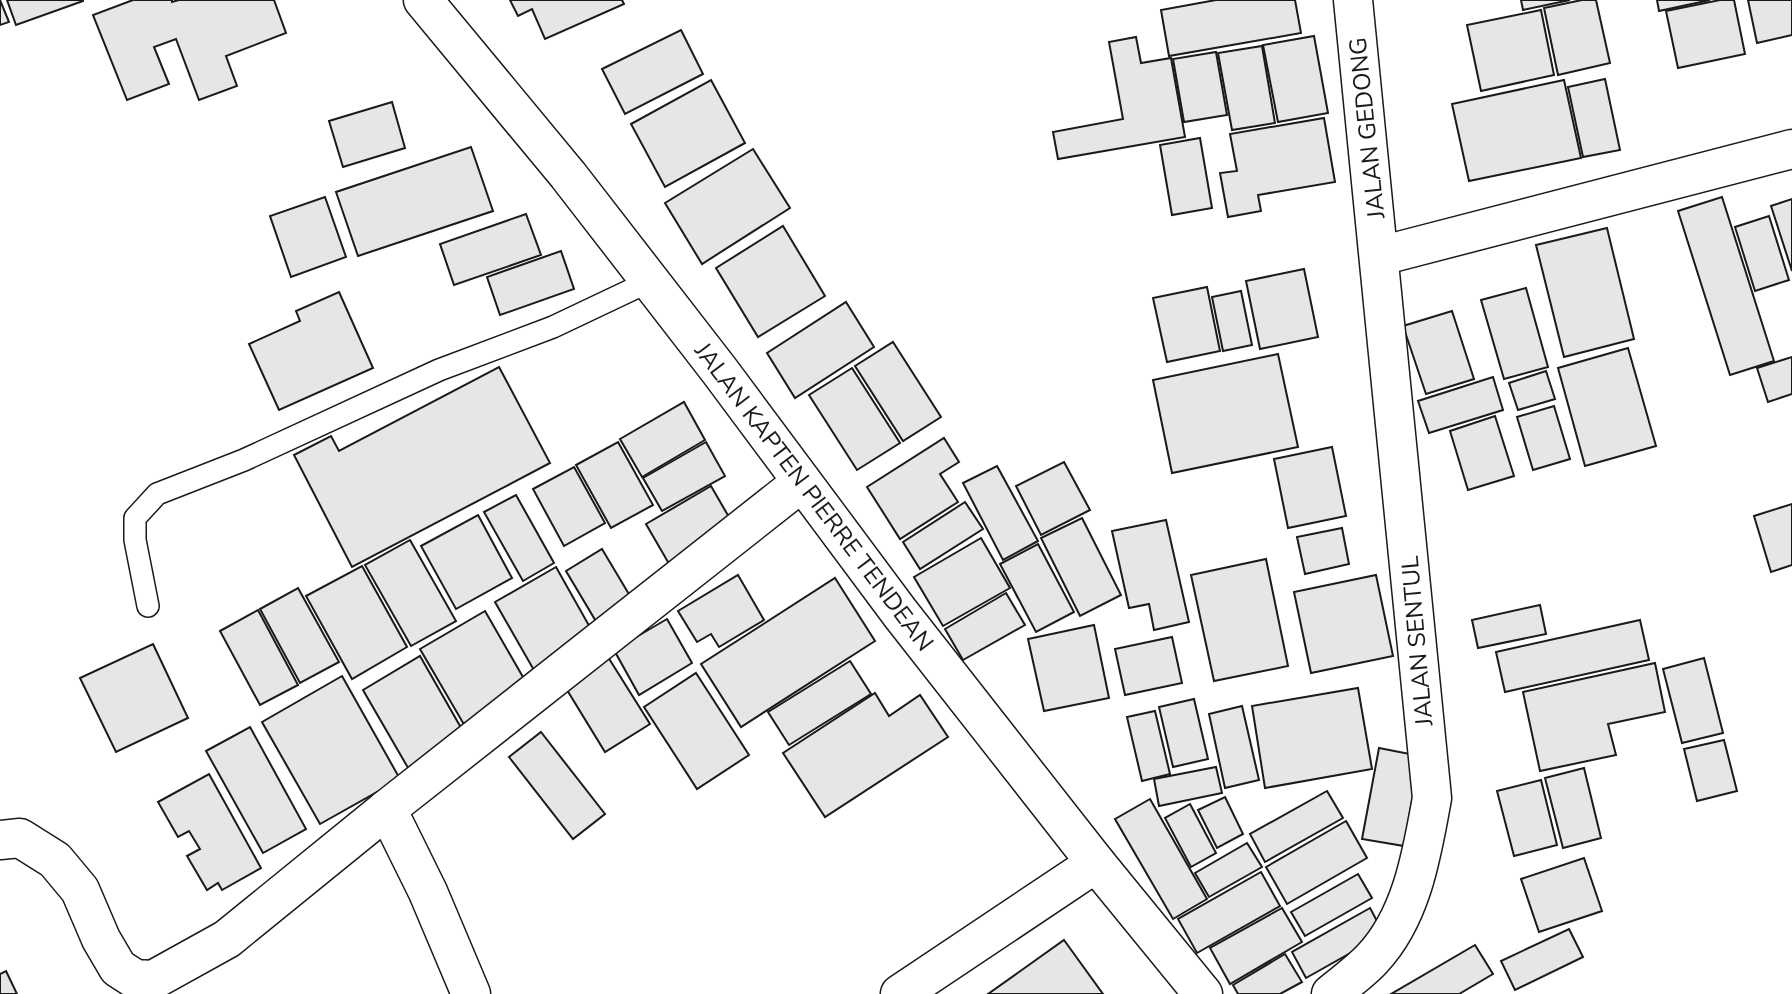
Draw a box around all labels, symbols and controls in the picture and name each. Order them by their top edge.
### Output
street label: JALAN GEDONG [1342,36,1393,221]
street label: JALAN KAPTEN PIERRE TENDEAN [687,335,941,658]
street label: JALAN SENTUL [1394,555,1440,728]

